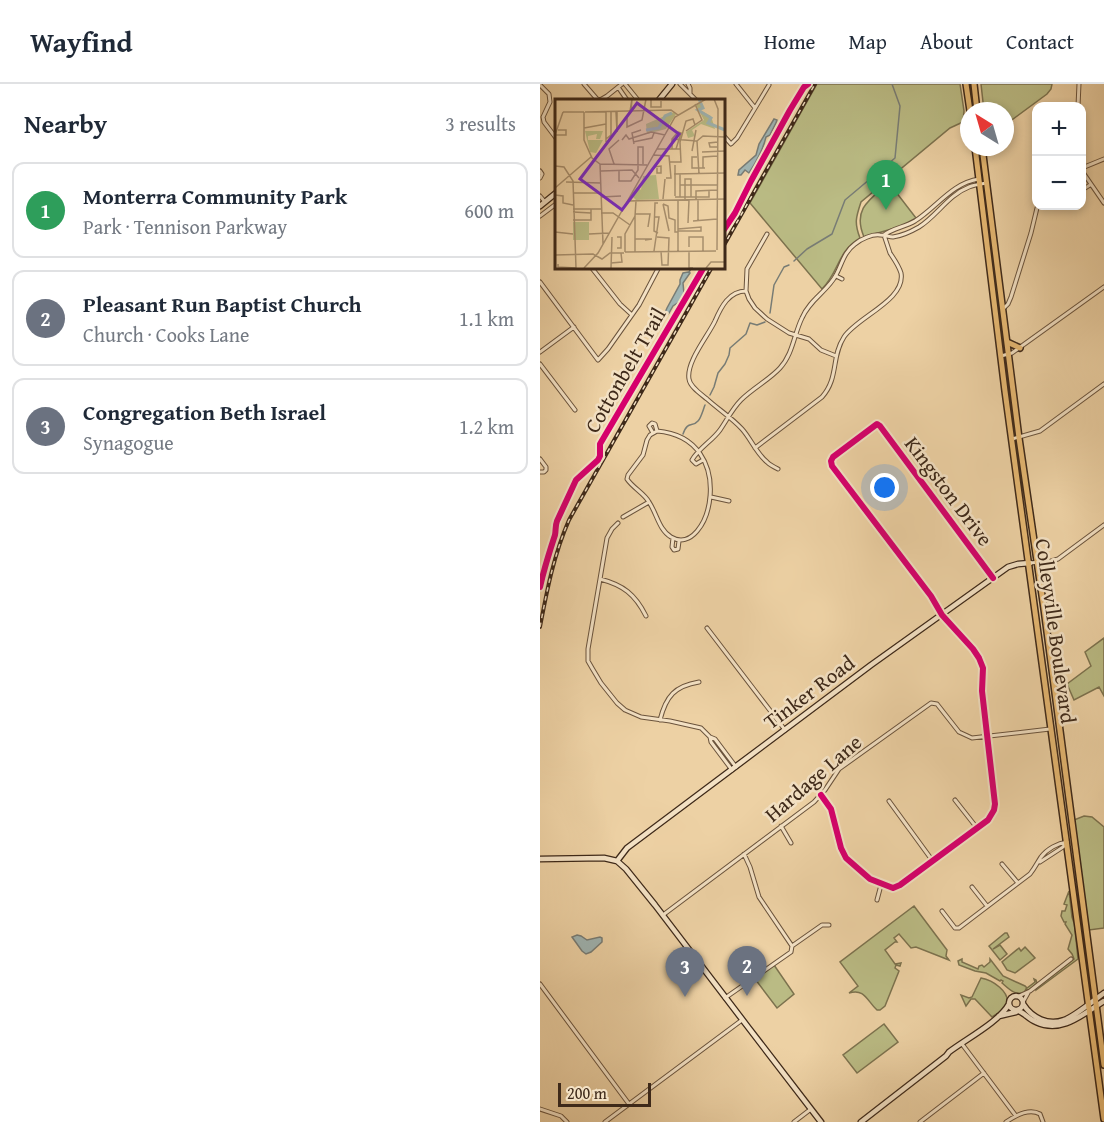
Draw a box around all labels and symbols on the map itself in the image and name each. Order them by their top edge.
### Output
inset map [555,99,724,268]
north arrow [960,102,1014,156]
pin: 1 [866,160,906,210]
street label: Cottonbelt Trail [577,302,673,438]
street label: Kingston Drive [897,430,1001,553]
your location [870,473,899,502]
street label: Colleyville Boulevard [1028,537,1084,726]
street label: Tinker Road [757,647,862,737]
street label: Hardage Lane [757,727,869,829]
pin: 2 [728,946,766,996]
pin: 3 [666,948,704,997]
scale bar [558,1080,651,1108]

